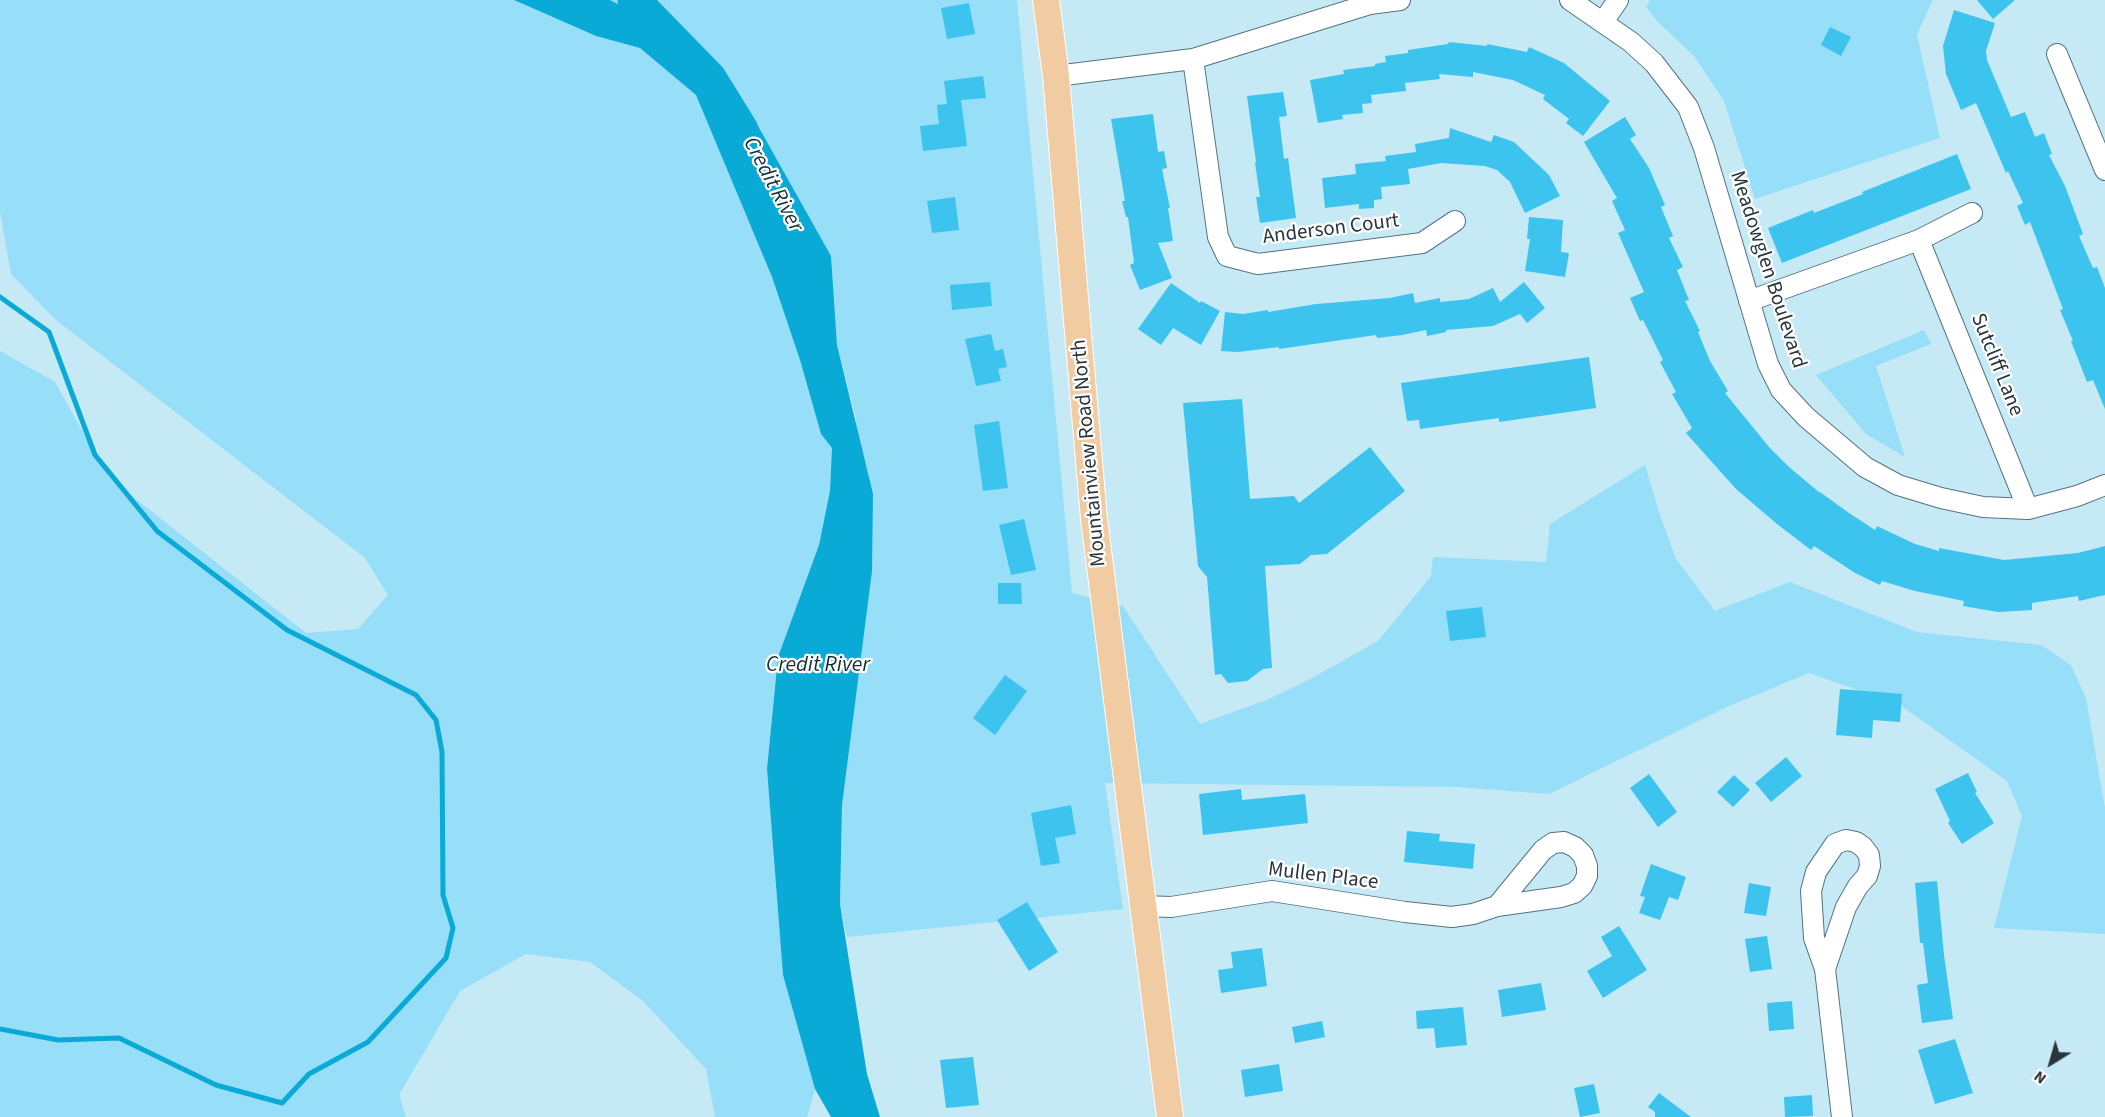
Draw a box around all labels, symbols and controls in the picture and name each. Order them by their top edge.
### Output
water label: Credit River [736,133,808,237]
street label: Meadowglen Boulevard [1723,168,1811,372]
street label: Anderson Court [1261,209,1401,251]
street label: Sutcliff Lane [1964,310,2028,420]
street label: Mountainview Road North [1067,338,1113,568]
water label: Credit River [766,653,870,679]
street label: Mullen Place [1266,858,1380,896]
north arrow [2021,1033,2081,1093]
text: N [2029,1065,2051,1089]

